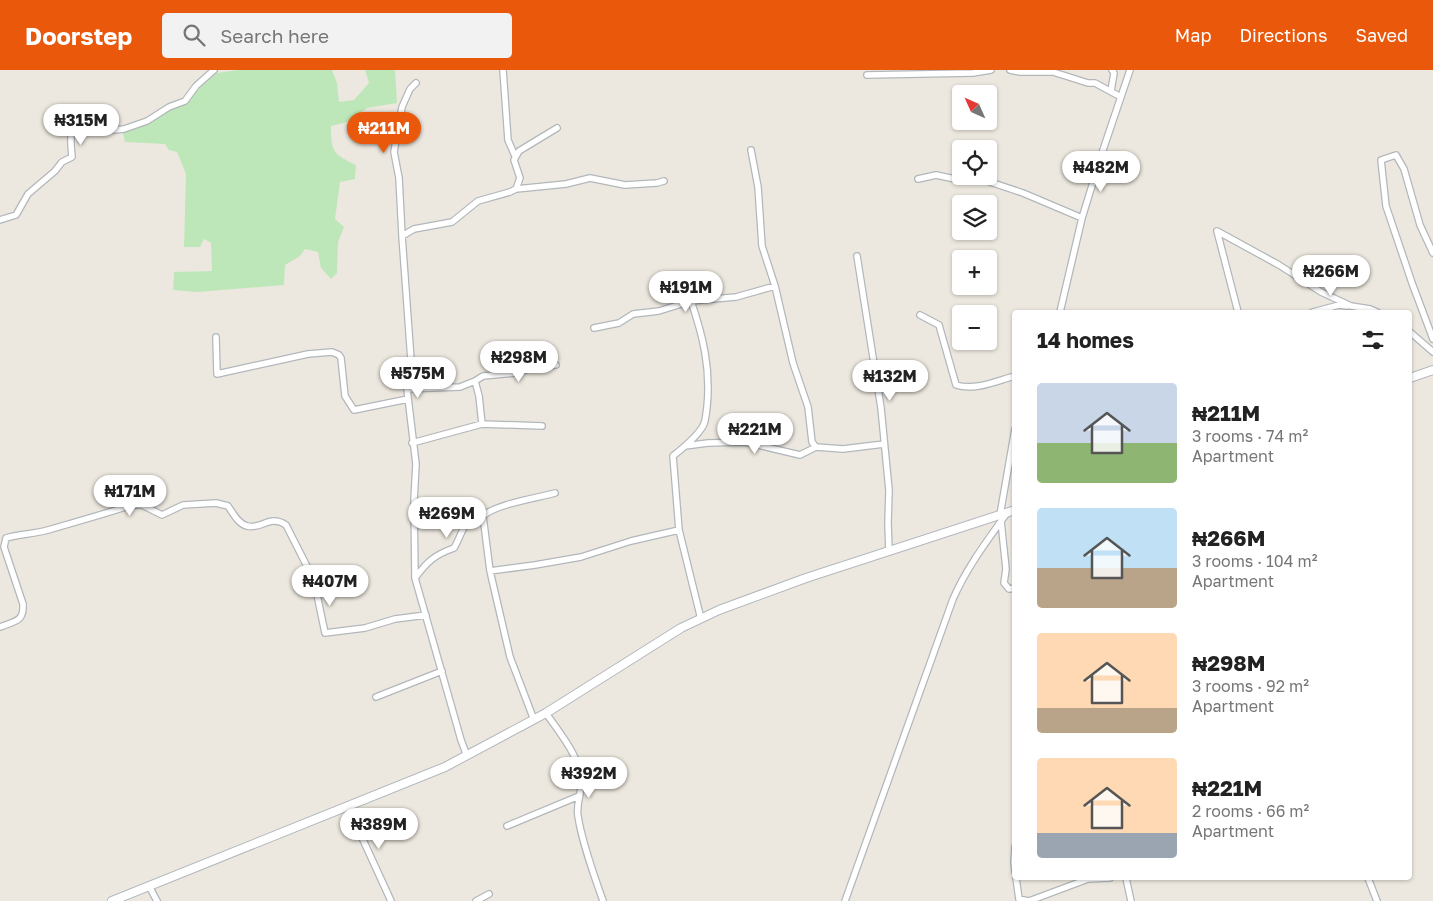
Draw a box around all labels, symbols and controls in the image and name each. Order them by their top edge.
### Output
search box [162,13,512,58]
text: Doorstep [25,21,132,50]
icon: search [180,21,208,49]
text: Search here [220,24,329,47]
text: Map [1175,24,1211,46]
text: Directions [1239,24,1327,46]
text: Saved [1355,24,1408,46]
north arrow [952,85,998,130]
map controls [952,85,997,350]
pin: ₦315M [46,104,116,146]
text: ₦315M [54,110,108,130]
pin: ₦211M [349,112,419,154]
text: ₦211M [358,118,410,138]
button: locate [952,140,997,185]
pin: ₦482M [1066,150,1136,193]
text: ₦482M [1073,157,1129,177]
button: layers [952,195,997,240]
button: + [952,250,997,295]
pin: ₦266M [1296,254,1366,297]
text: ₦266M [1303,261,1359,281]
pin: ₦191M [651,270,721,313]
text: ₦191M [660,277,712,297]
button: − [952,305,997,350]
icon: filters [1359,326,1387,354]
text: 14 homes [1037,327,1134,353]
pin: ₦298M [484,340,554,383]
text: ₦298M [491,347,547,367]
pin: ₦575M [383,356,453,399]
pin: ₦132M [855,360,925,402]
text: ₦575M [391,363,445,383]
text: ₦132M [863,366,917,386]
text: ₦211M [1192,400,1260,426]
icon: home [1077,403,1137,463]
pin: ₦221M [720,412,790,455]
text: ₦221M [728,419,782,439]
text: 3 rooms · 74 m² [1192,426,1308,446]
text: Apartment [1192,446,1274,466]
pin: ₦171M [95,474,165,517]
text: ₦171M [105,481,156,501]
pin: ₦269M [412,496,482,539]
text: ₦269M [419,503,475,523]
text: ₦266M [1192,525,1265,551]
icon: home [1077,528,1137,588]
text: 3 rooms · 104 m² [1192,551,1317,571]
pin: ₦407M [295,564,365,607]
text: ₦407M [303,571,357,591]
text: Apartment [1192,571,1274,591]
text: ₦298M [1192,650,1265,676]
icon: home [1077,653,1137,713]
text: 3 rooms · 92 m² [1192,676,1309,696]
text: Apartment [1192,696,1274,716]
pin: ₦392M [554,756,624,799]
text: ₦392M [561,763,617,783]
text: ₦221M [1192,775,1262,801]
icon: home [1077,778,1137,838]
text: 2 rooms · 66 m² [1192,801,1309,821]
pin: ₦389M [344,808,414,850]
text: ₦389M [351,814,407,834]
text: Apartment [1192,821,1274,841]

